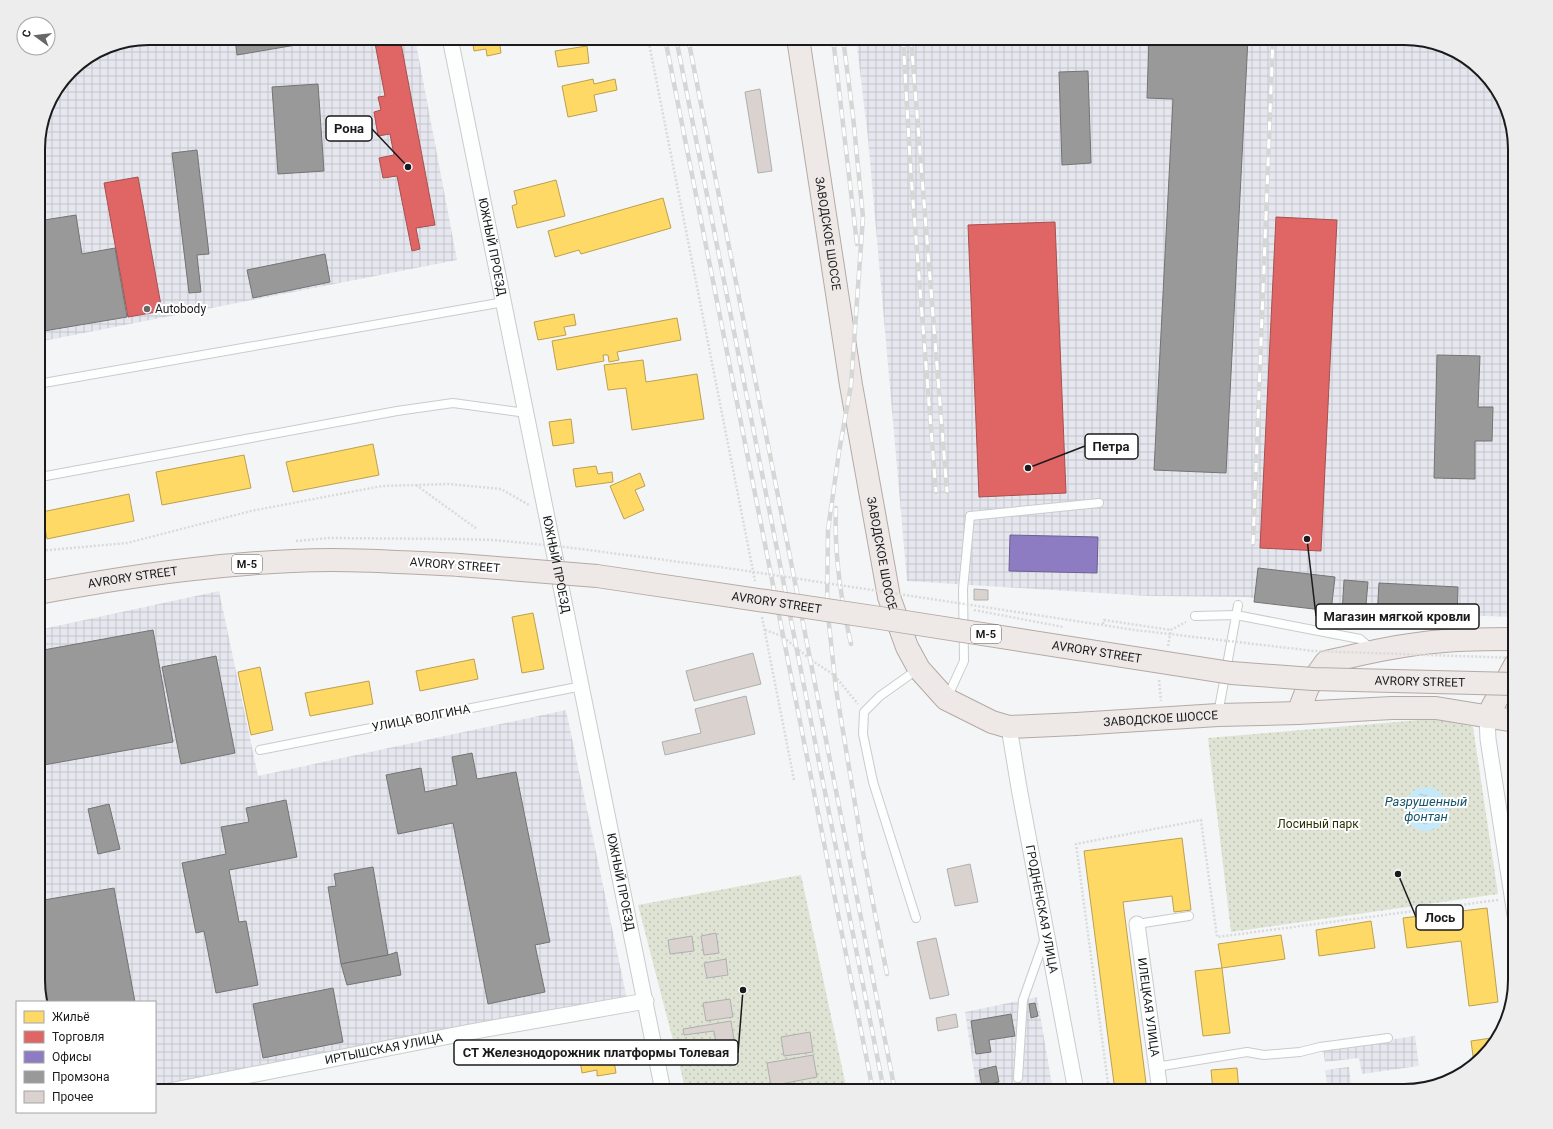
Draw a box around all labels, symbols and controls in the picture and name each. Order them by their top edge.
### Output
north arrow [16,16,56,56]
text: С [20,28,34,39]
callout: Рона [326,116,372,141]
text: Рона [334,121,364,136]
street label: ЗАВОДСКОЕ ШОССЕ [812,176,844,292]
street label: ЮЖНЫЙ ПРОЕЗД [476,197,509,297]
place label: Autobody [155,302,206,316]
marker: Autobody [142,304,152,314]
callout: Петра [1085,434,1138,459]
text: Петра [1092,439,1130,454]
street label: ЗАВОДСКОЕ ШОССЕ [864,496,900,612]
street label: ЮЖНЫЙ ПРОЕЗД [540,514,573,614]
road number: М-5 [232,555,262,573]
street label: AVRORY STREET [409,555,501,575]
street label: AVRORY STREET [87,564,178,591]
street label: AVRORY STREET [731,589,822,616]
callout: Магазин мягкой кровли [1316,604,1479,629]
text: Магазин мягкой кровли [1324,609,1470,624]
road number: М-5 [971,625,1001,643]
street label: AVRORY STREET [1051,638,1143,666]
street label: AVRORY STREET [1374,674,1465,690]
street label: УЛИЦА ВОЛГИНА [371,702,471,734]
street label: ЗАВОДСКОЕ ШОССЕ [1103,708,1219,729]
water label: Разрушенный фонтан [1385,794,1467,824]
park label: Лосиный парк [1277,817,1359,831]
street label: ЮЖНЫЙ ПРОЕЗД [604,832,637,932]
street label: ГРОДНЕНСКАЯ УЛИЦА [1023,844,1061,975]
callout: Лось [1416,905,1463,930]
text: Лось [1425,910,1455,925]
street label: ИЛЕЦКАЯ УЛИЦА [1135,957,1162,1058]
legend [16,1001,156,1113]
text: Жильё [52,1010,90,1024]
text: Торговля [52,1030,104,1044]
street label: ИРТЫШСКАЯ УЛИЦА [324,1030,444,1067]
callout: СТ Железнодорожник платформы Толевая [454,1040,738,1065]
text: СТ Железнодорожник платформы Толевая [463,1045,729,1060]
text: Офисы [52,1050,92,1064]
text: Промзона [52,1070,109,1084]
text: Прочее [52,1090,93,1104]

